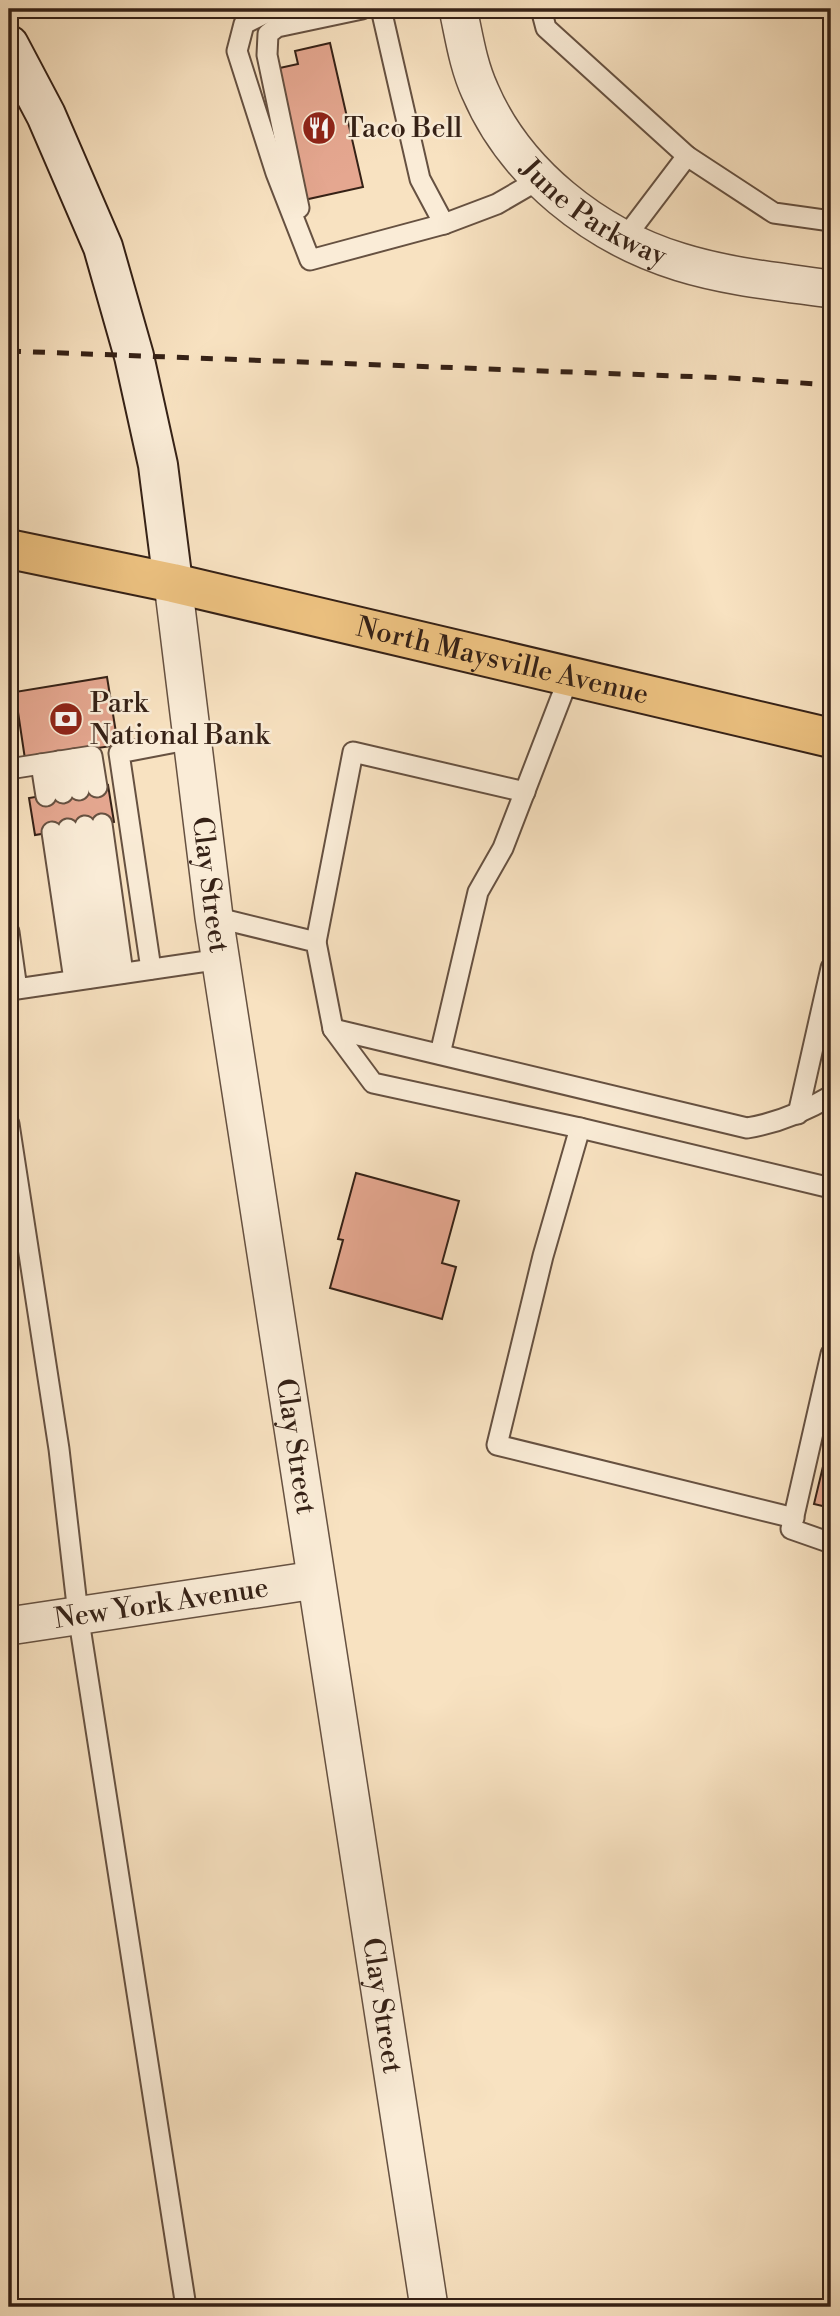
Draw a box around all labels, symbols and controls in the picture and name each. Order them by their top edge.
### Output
restaurant icon: Taco Bell [300,109,338,147]
place label: Taco Bell [344,111,462,146]
street label: June Parkway [512,151,672,274]
street label: North Maysville Avenue [353,609,652,712]
place label: Park National Bank [90,686,271,753]
bank icon: Park National Bank [47,700,85,738]
street label: Clay Street [184,815,237,955]
street label: Clay Street [268,1376,324,1517]
street label: New York Avenue [52,1570,271,1636]
street label: Clay Street [355,1935,410,2076]

